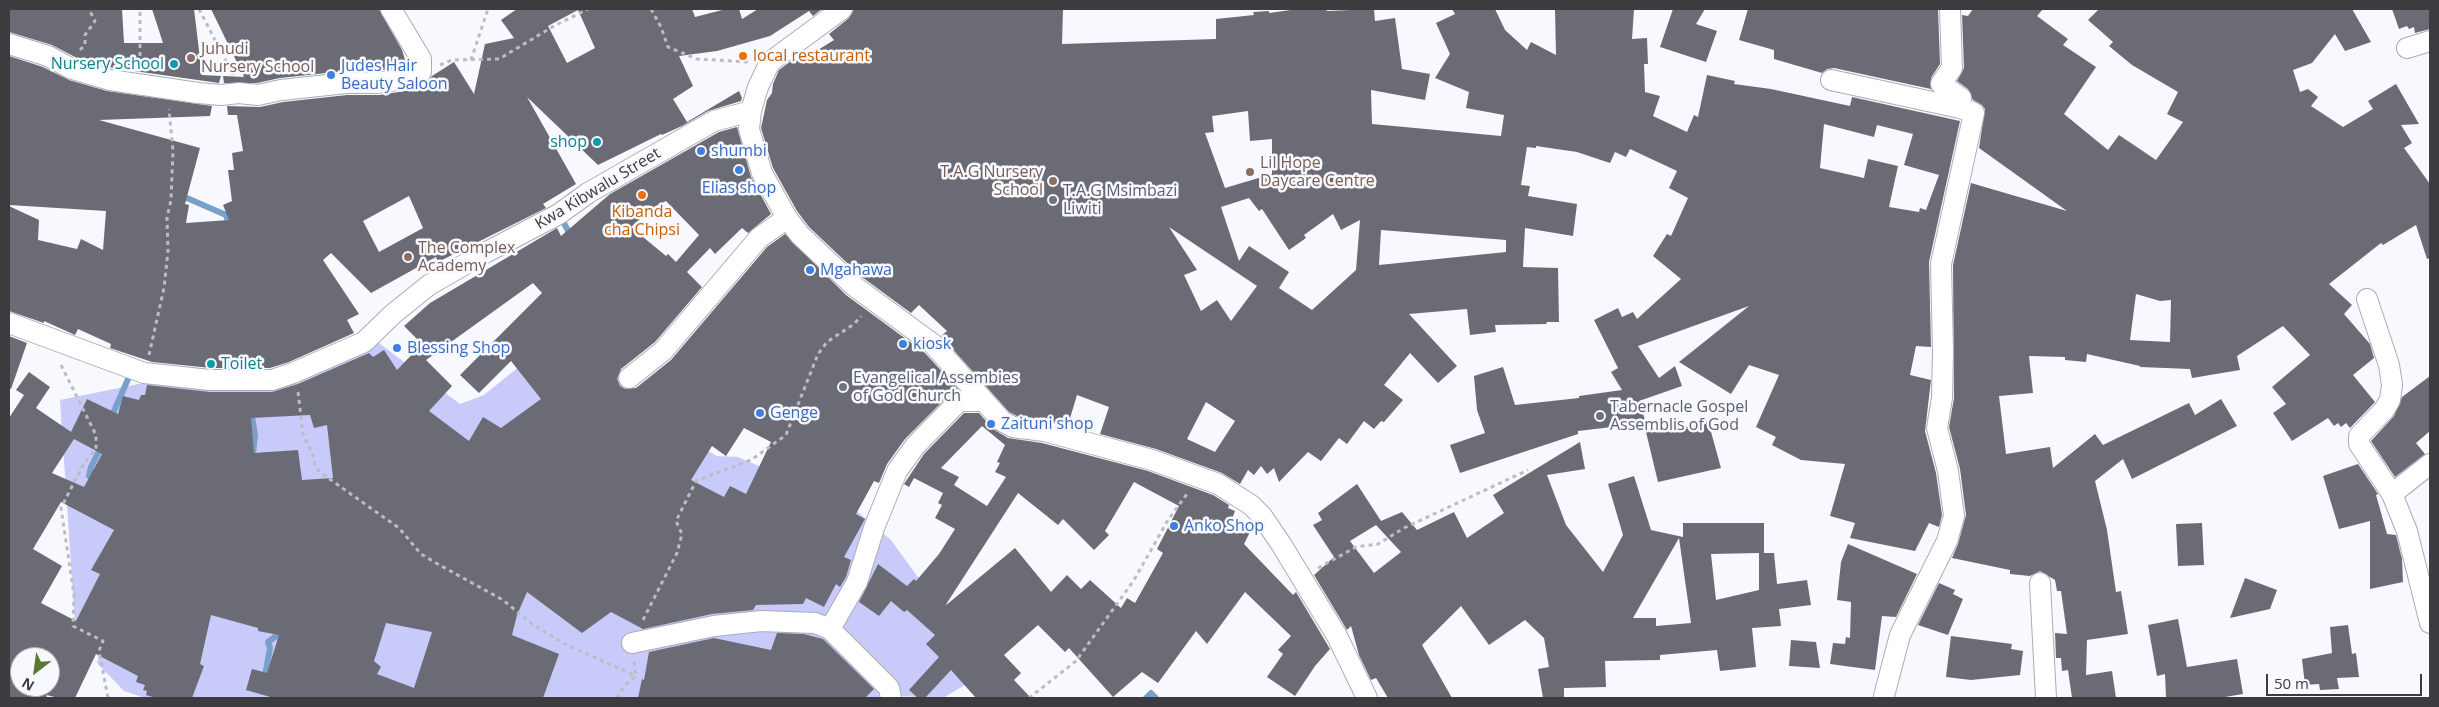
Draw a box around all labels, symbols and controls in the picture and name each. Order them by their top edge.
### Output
place label: Juhudi Nursery School [201,39,314,77]
place label: local restaurant [753,46,870,66]
marker: local restaurant [737,50,749,62]
marker: Juhudi Nursery School [185,52,197,64]
place label: Nursery School [51,54,164,74]
place label: Judes Hair Beauty Saloon [341,56,448,94]
marker: Nursery School [168,58,180,70]
marker: Judes Hair Beauty Saloon [325,69,337,81]
place label: shop [550,132,587,152]
marker: shop [591,136,603,148]
place label: shumbi [711,141,767,161]
street label: Kwa Kibwalu Street [532,144,664,234]
marker: shumbi [695,145,707,157]
place label: Lil Hope Daycare Centre [1260,153,1375,191]
place label: T.A.G Nursery School [940,162,1043,200]
marker: Elias shop [733,164,745,176]
marker: Lil Hope Daycare Centre [1244,166,1256,178]
marker: T.A.G Nursery School [1047,175,1059,187]
place label: Elias shop [702,178,776,198]
place label: T.A.G Msimbazi Liwiti [1063,181,1177,219]
marker: Kibanda cha Chipsi [636,189,648,201]
marker: T.A.G Msimbazi Liwiti [1047,194,1059,206]
place label: Kibanda cha Chipsi [604,202,680,240]
place label: The Complex Academy [418,238,515,276]
marker: The Complex Academy [402,251,414,263]
place label: Mgahawa [820,260,892,280]
marker: Mgahawa [804,264,816,276]
place label: kiosk [913,334,951,354]
place label: Blessing Shop [407,338,510,358]
marker: kiosk [897,338,909,350]
marker: Blessing Shop [391,342,403,354]
place label: Toilet [221,354,262,374]
marker: Toilet [205,358,217,370]
place label: Evangelical Assembies of God Church [853,368,1019,406]
marker: Evangelical Assembies of God Church [837,381,849,393]
place label: Tabernacle Gospel Assemblis of God [1610,397,1748,435]
place label: Genge [770,403,818,423]
marker: Genge [754,407,766,419]
marker: Tabernacle Gospel Assemblis of God [1594,410,1606,422]
place label: Zaituni shop [1001,414,1093,434]
marker: Zaituni shop [985,418,997,430]
place label: Anko Shop [1184,516,1264,536]
marker: Anko Shop [1168,520,1180,532]
north arrow [10,647,60,697]
scale bar [2269,664,2425,696]
text: N [18,673,37,696]
text: 50 m [2274,673,2309,693]

